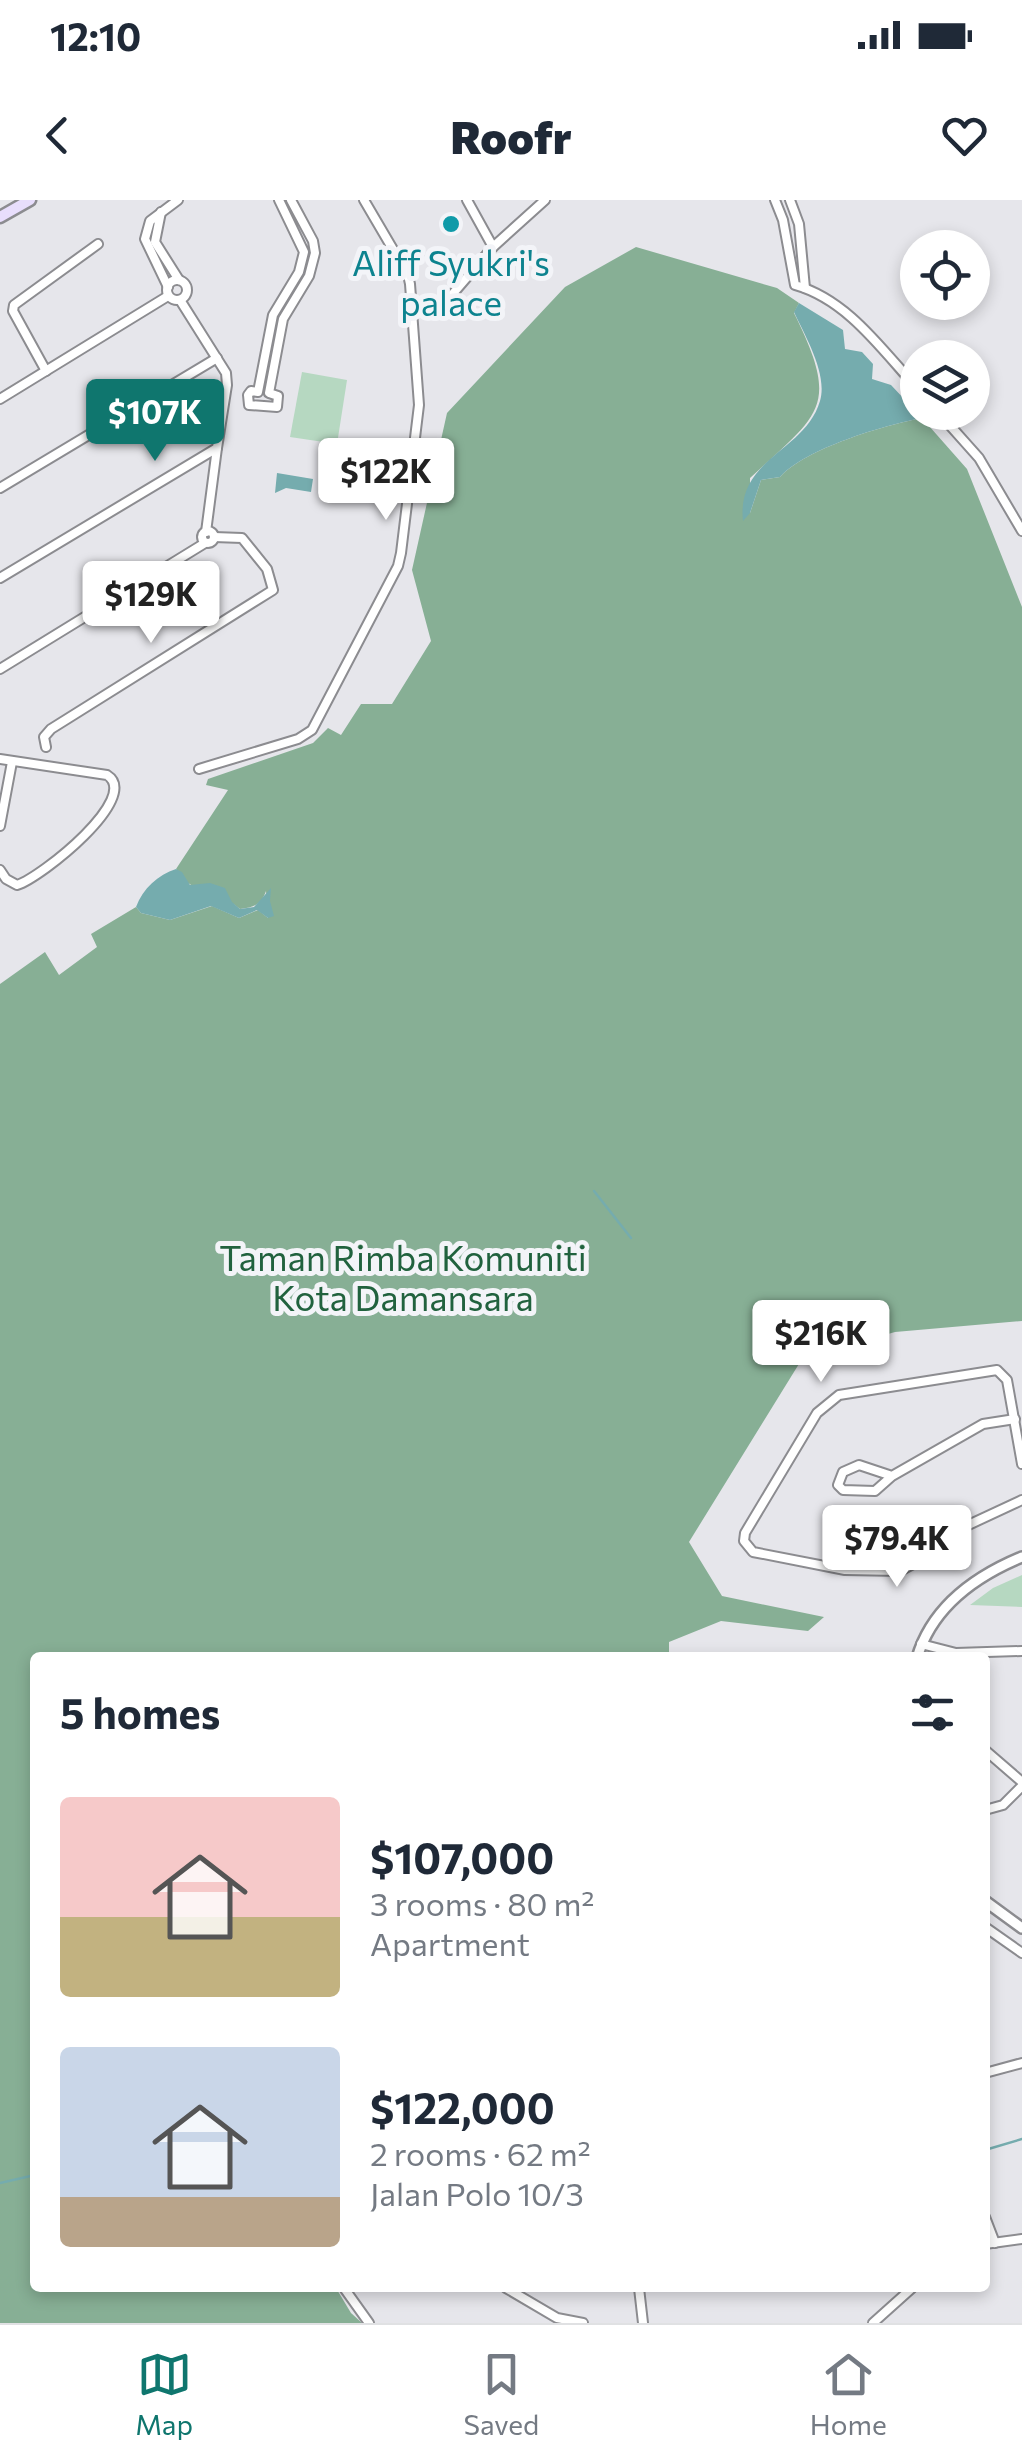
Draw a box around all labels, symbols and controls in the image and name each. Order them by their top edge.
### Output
text: 12:10 [50,12,141,59]
icon: back [30,108,85,163]
text: Roofr [450,108,572,163]
icon: heart [937,108,992,163]
marker: Aliff Syukri's palace [440,213,462,235]
map controls [900,230,990,430]
button: locate [900,230,990,320]
place label: Aliff Syukri's palace [352,240,550,323]
button: layers [900,340,990,430]
pin: $107K [85,379,225,464]
text: $107K [108,391,202,431]
pin: $122K [316,438,456,523]
text: $122K [340,450,432,490]
pin: $129K [81,561,221,646]
text: $129K [105,573,197,613]
park label: Taman Rimba Komuniti Kota Damansara [219,1235,587,1318]
pin: $216K [751,1300,891,1385]
text: $216K [774,1312,868,1352]
pin: $79.4K [816,1505,978,1590]
text: $79.4K [844,1517,950,1557]
icon: filters [905,1685,960,1740]
text: 5 homes [60,1686,220,1738]
text: $107,000 [370,1831,554,1883]
icon: home [140,1837,260,1957]
text: 3 rooms · 80 m² [370,1883,594,1923]
text: Apartment [370,1923,530,1963]
text: $122,000 [370,2081,555,2133]
icon: home [140,2087,260,2207]
text: 2 rooms · 62 m² [370,2133,591,2173]
text: Jalan Polo 10/3 [370,2173,584,2213]
tab: Map [135,2347,193,2441]
tab: Saved [464,2347,539,2441]
tab: Home [810,2347,887,2441]

